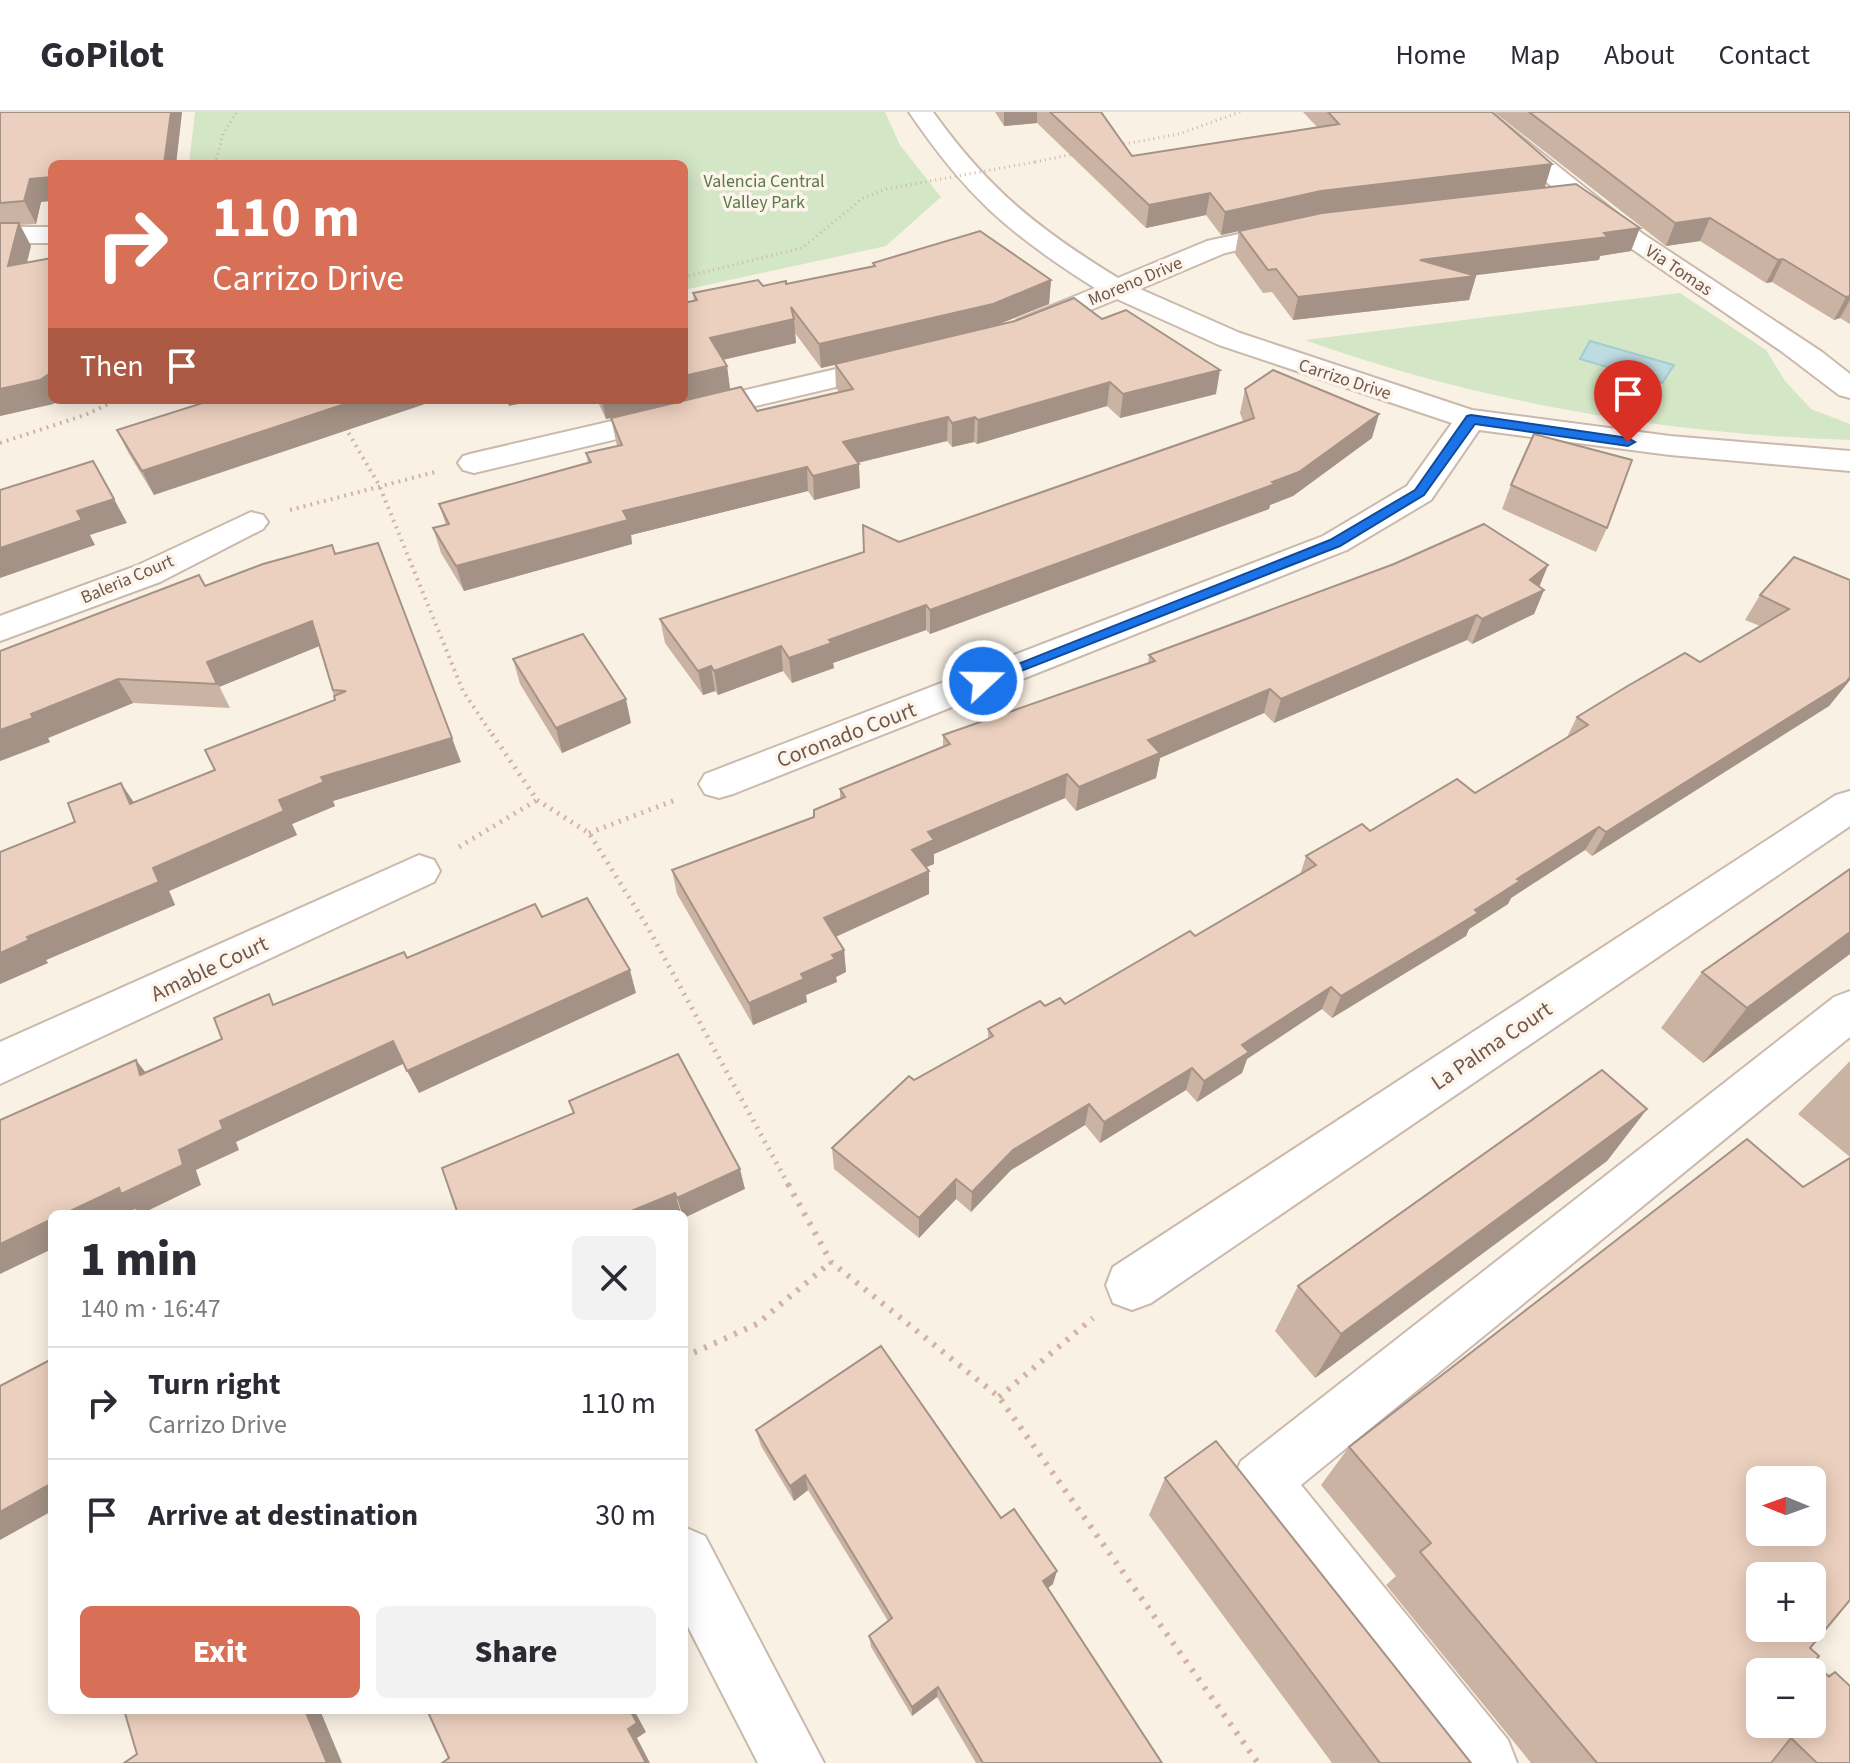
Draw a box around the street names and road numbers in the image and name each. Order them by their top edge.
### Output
street label: Via Tomas [1640,239,1717,302]
street label: Moreno Drive [1084,250,1186,313]
street label: Carrizo Drive [1295,353,1394,406]
street label: Baleria Court [77,549,178,610]
street label: Coronado Court [772,693,921,776]
street label: Amable Court [146,928,274,1010]
street label: La Palma Court [1425,993,1559,1098]

